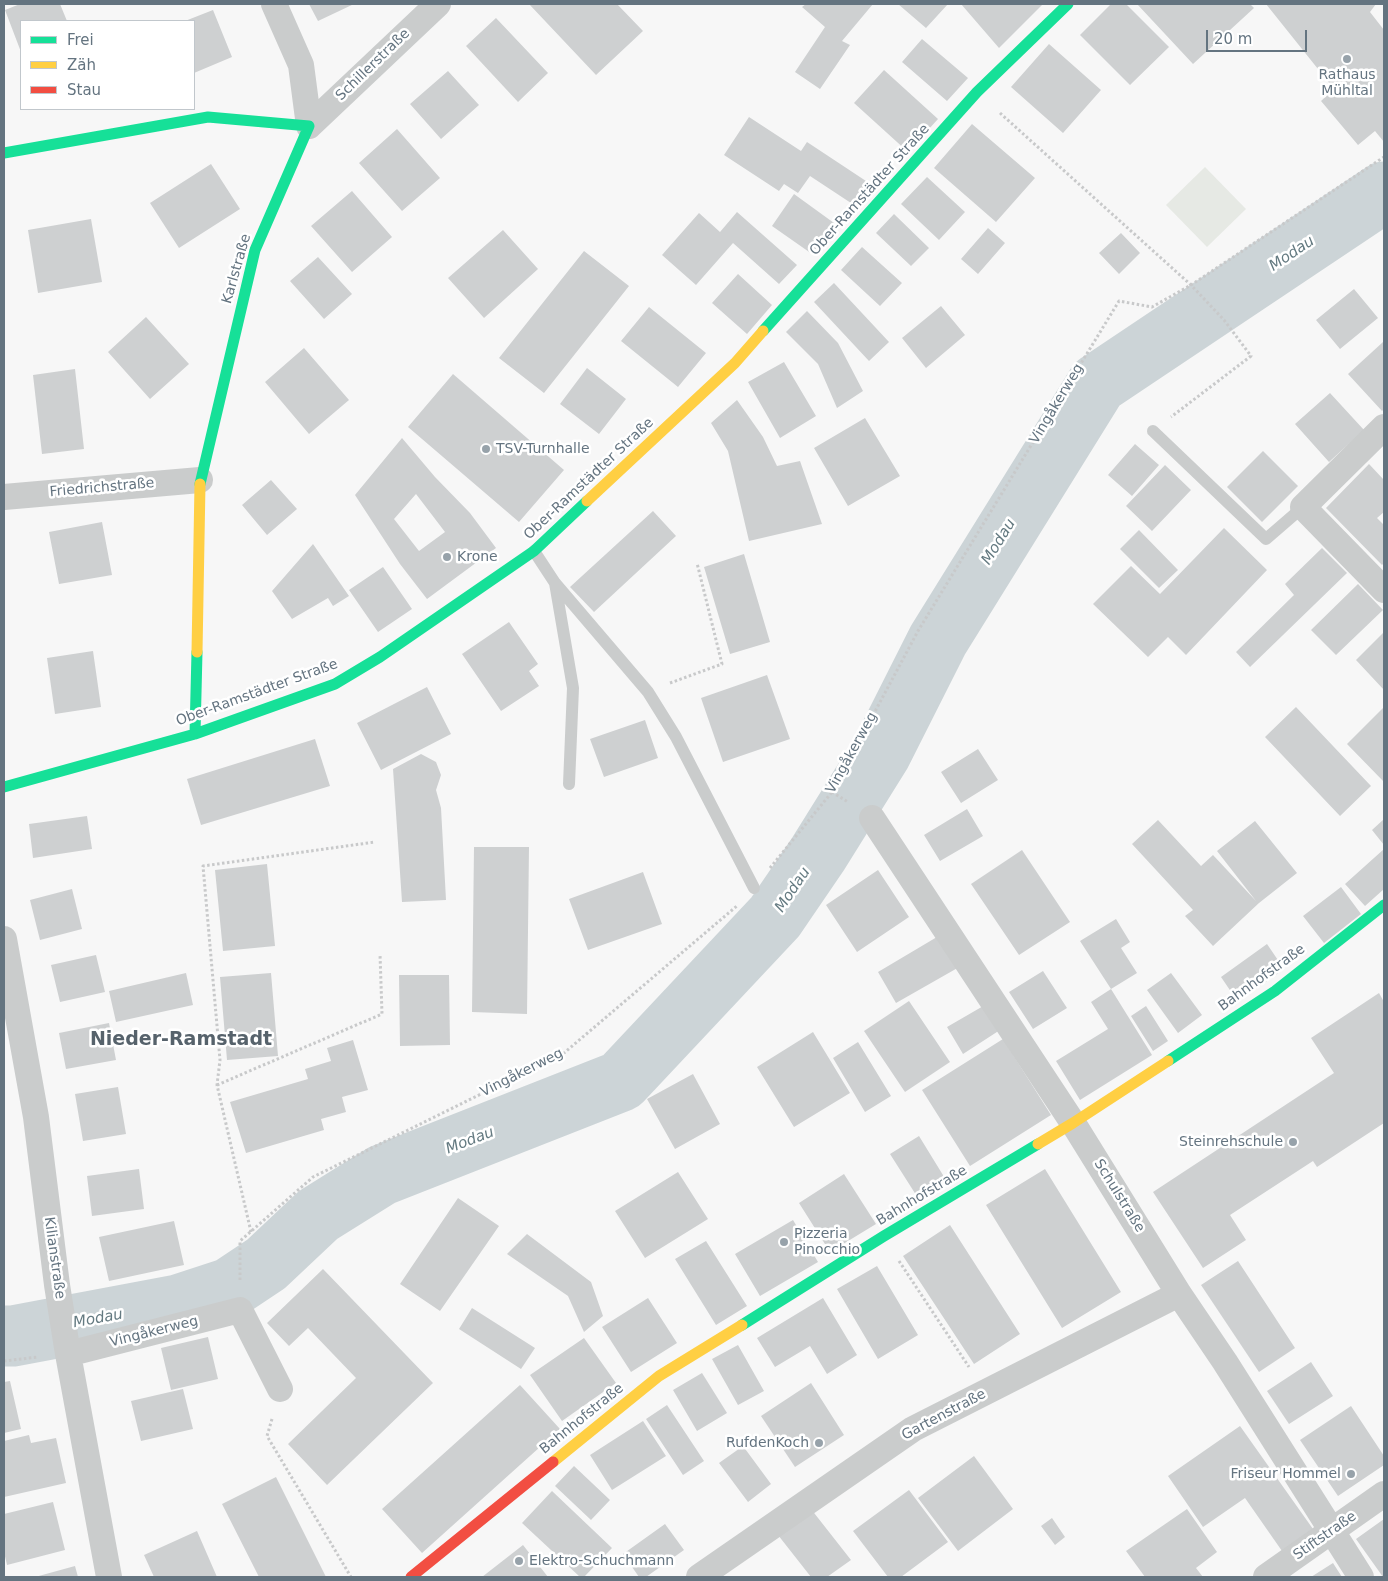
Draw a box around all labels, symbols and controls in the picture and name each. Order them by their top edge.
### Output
legend [20,20,195,110]
scale bar [1208,20,1309,52]
street label: Schillerstraße [333,26,413,104]
text: 20 m [1214,30,1252,48]
text: Frei [67,31,94,49]
marker: Rathaus Mühltal [1341,53,1353,65]
text: Zäh [67,56,96,74]
place label: Rathaus Mühltal [1318,67,1376,100]
text: Stau [67,81,101,99]
street label: Ober-Ramstädter Straße [807,121,933,259]
street label: Karlstraße [219,232,255,306]
water label: Modau [1266,232,1318,276]
street label: Vingåkerweg [1027,361,1087,447]
street label: Ober-Ramstädter Straße [521,415,657,543]
place label: TSV-Turnhalle [496,441,589,457]
marker: TSV-Turnhalle [480,443,492,455]
street label: Friedrichstraße [49,475,155,501]
water label: Modau [978,516,1020,568]
place label: Krone [457,549,498,565]
marker: Krone [441,551,453,563]
street label: Ober-Ramstädter Straße [174,656,340,730]
street label: Vingåkerweg [823,709,881,797]
water label: Modau [771,864,815,916]
street label: Bahnhofstraße [1215,941,1309,1015]
district label: Nieder-Ramstadt [90,1029,272,1051]
street label: Vingåkerweg [478,1045,566,1101]
water label: Modau [443,1124,497,1158]
place label: Steinrehschule [1179,1134,1283,1150]
marker: Steinrehschule [1287,1136,1299,1148]
street label: Schulstraße [1090,1156,1148,1236]
street label: Bahnhofstraße [874,1162,970,1230]
street label: Kilianstraße [40,1216,68,1300]
place label: Pizzeria Pinocchio [794,1226,860,1258]
marker: Pizzeria Pinocchio [778,1236,790,1248]
water label: Modau [72,1306,124,1332]
street label: Vingåkerweg [108,1313,200,1351]
street label: Bahnhofstraße [537,1380,627,1458]
street label: Gartenstraße [899,1386,989,1444]
place label: RufdenKoch [726,1435,809,1451]
marker: RufdenKoch [813,1437,825,1449]
place label: Friseur Hommel [1230,1466,1341,1482]
marker: Friseur Hommel [1345,1468,1357,1480]
street label: Stiftstraße [1290,1508,1360,1564]
place label: Elektro-Schuchmann [529,1553,674,1569]
marker: Elektro-Schuchmann [513,1555,525,1567]

